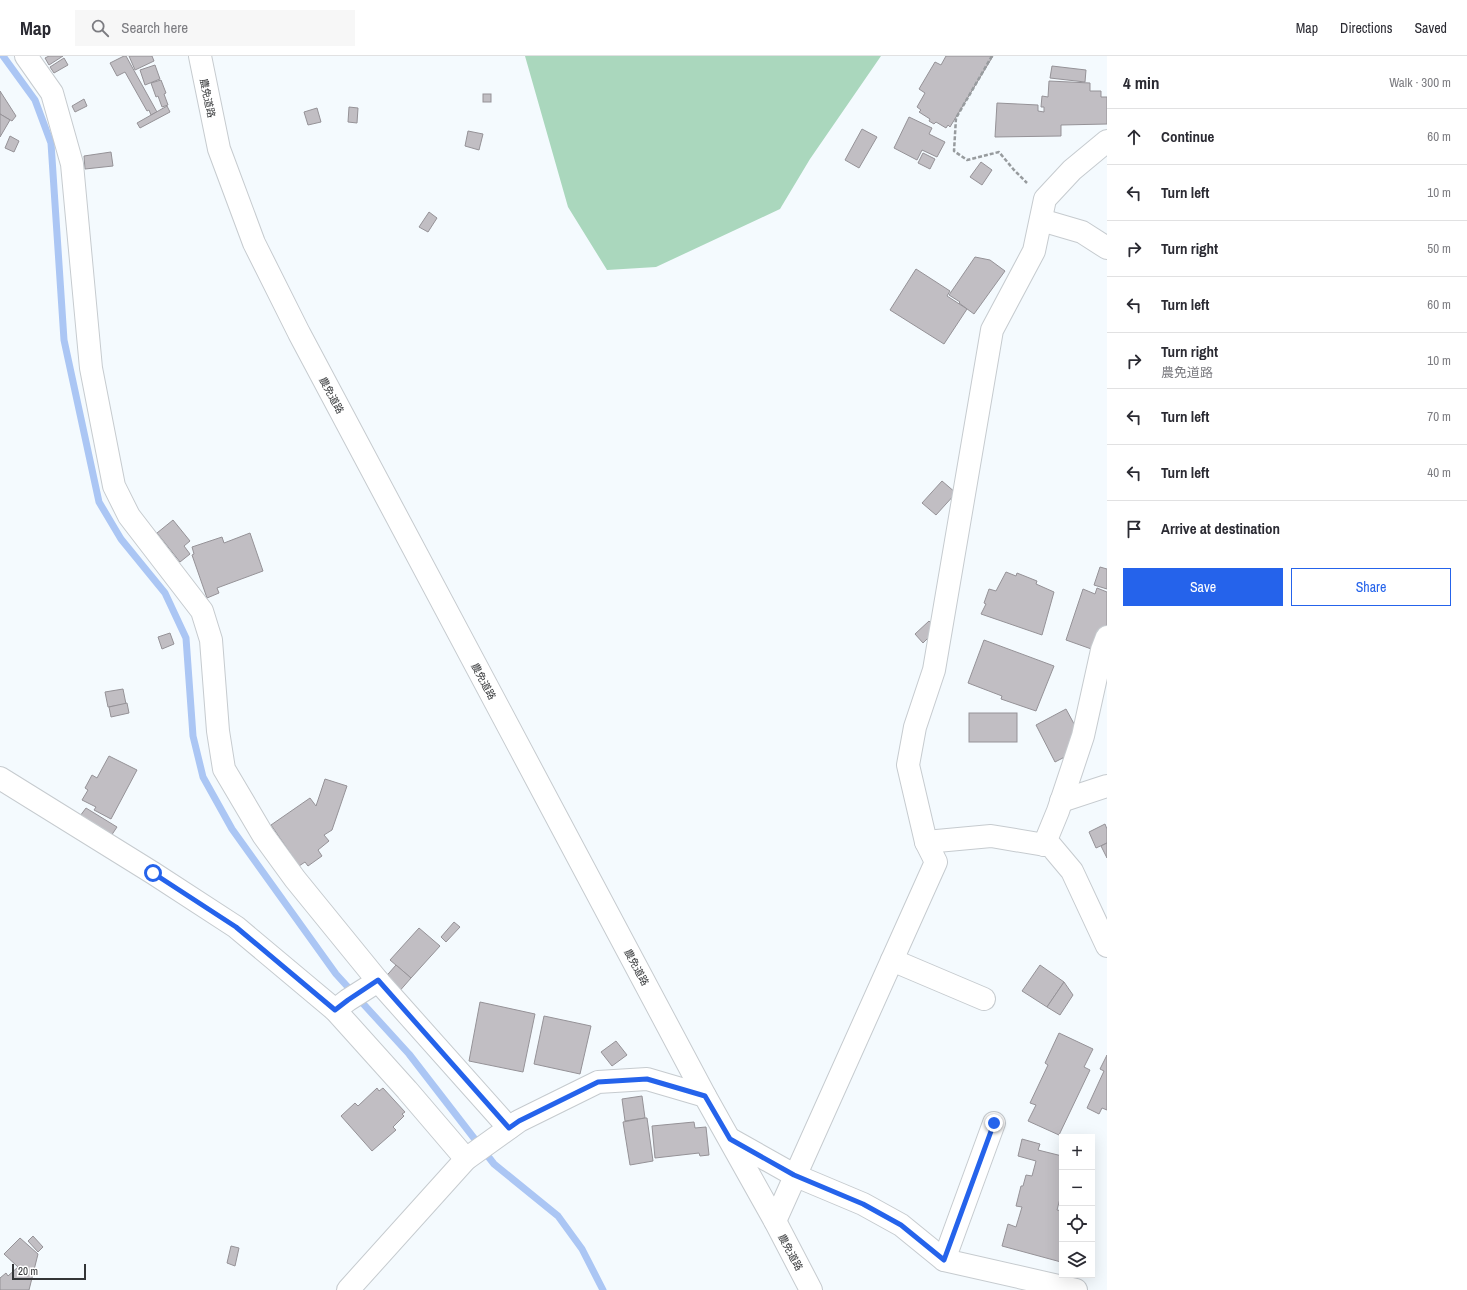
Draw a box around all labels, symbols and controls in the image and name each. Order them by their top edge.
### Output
search box [75,10,355,46]
text: Map [20,15,51,41]
icon: search [89,17,111,39]
text: Search here [121,17,188,38]
text: Map [1296,19,1318,37]
text: Directions [1340,19,1392,37]
text: Saved [1414,19,1447,37]
text: 4 min [1123,71,1159,94]
text: Walk · 300 m [1389,74,1451,91]
street label: 農免道路 [197,77,218,119]
icon: ahead [1123,126,1145,148]
text: Continue [1161,126,1214,147]
text: 60 m [1427,128,1451,145]
icon: left [1123,182,1145,204]
text: Turn left [1161,182,1209,203]
text: 10 m [1427,184,1451,201]
icon: right [1123,238,1145,260]
text: Turn right [1161,238,1218,259]
text: 50 m [1427,240,1451,257]
icon: left [1123,294,1145,316]
text: Turn left [1161,294,1209,315]
text: 60 m [1427,296,1451,313]
text: Turn right [1161,341,1218,362]
icon: right [1123,350,1145,372]
text: 10 m [1427,352,1451,369]
text: 農免道路 [1161,364,1213,381]
street label: 農免道路 [316,375,347,416]
icon: left [1123,406,1145,428]
text: Turn left [1161,406,1209,427]
text: 70 m [1427,408,1451,425]
icon: left [1123,462,1145,484]
text: Turn left [1161,462,1209,483]
text: 40 m [1427,464,1451,481]
icon: arrive [1123,518,1145,540]
text: Arrive at destination [1161,518,1280,539]
button: Save [1123,568,1283,606]
button: Share [1291,568,1451,606]
street label: 農免道路 [468,661,499,702]
route start [144,864,162,882]
street label: 農免道路 [621,947,652,988]
route end [985,1114,1003,1132]
map controls [1059,1134,1095,1278]
button: + [1059,1134,1095,1170]
button: − [1059,1170,1095,1206]
button: locate [1059,1206,1095,1242]
street label: 農免道路 [775,1232,806,1273]
button: layers [1059,1242,1095,1278]
scale bar [12,1262,86,1281]
text: 20 m [18,1264,38,1278]

